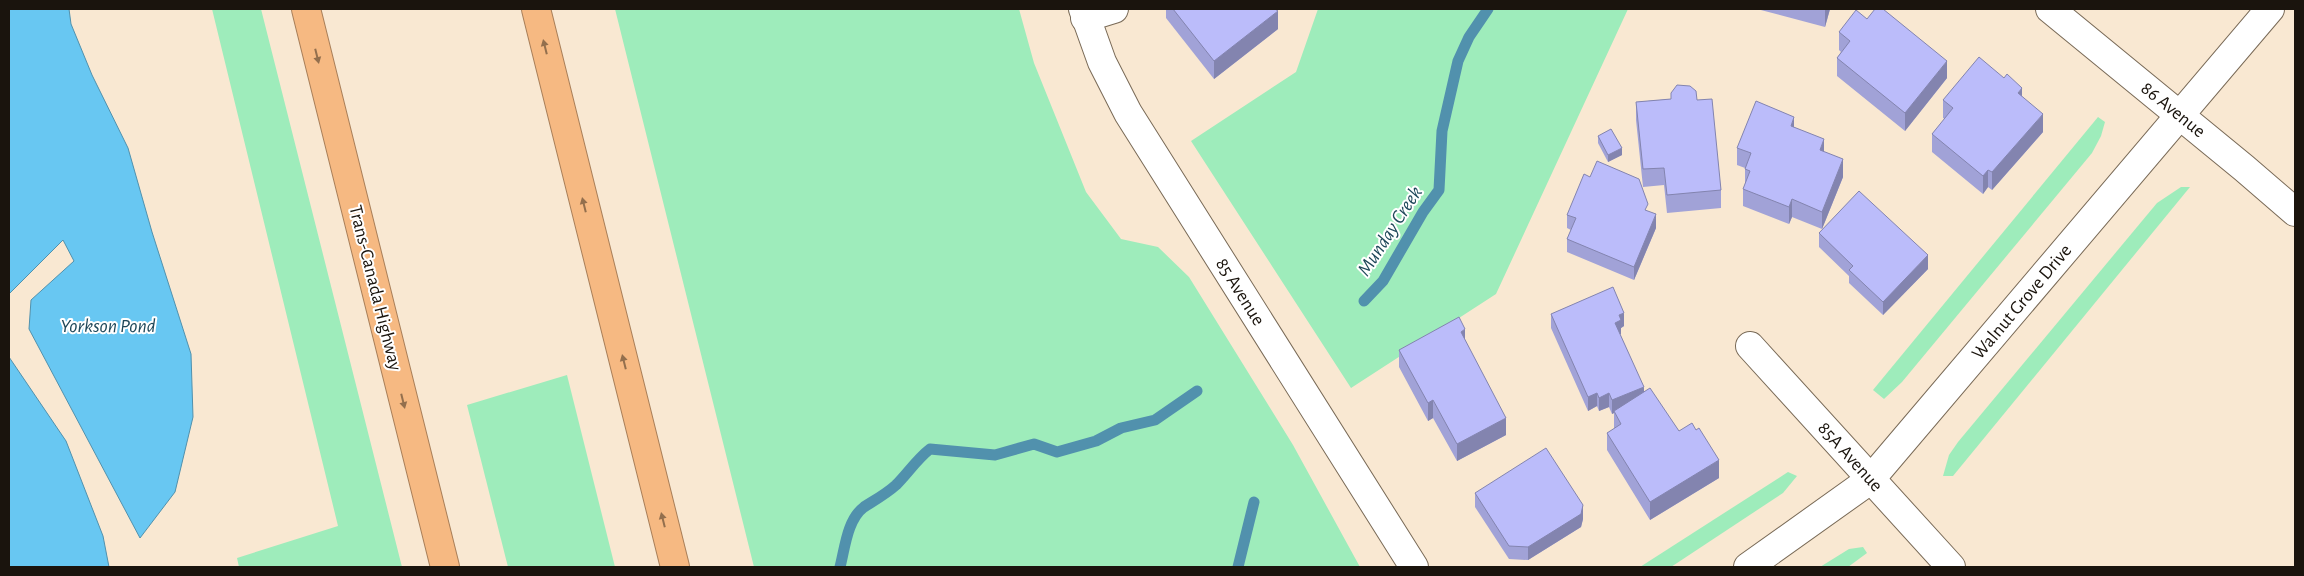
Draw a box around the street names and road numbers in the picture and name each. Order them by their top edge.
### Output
street label: 86 Avenue [2137,79,2209,141]
street label: Trans-Canada Highway [345,203,405,373]
street label: Walnut Grove Drive [1969,241,2075,363]
street label: 85 Avenue [1212,255,1268,329]
street label: 85A Avenue [1814,419,1886,495]

